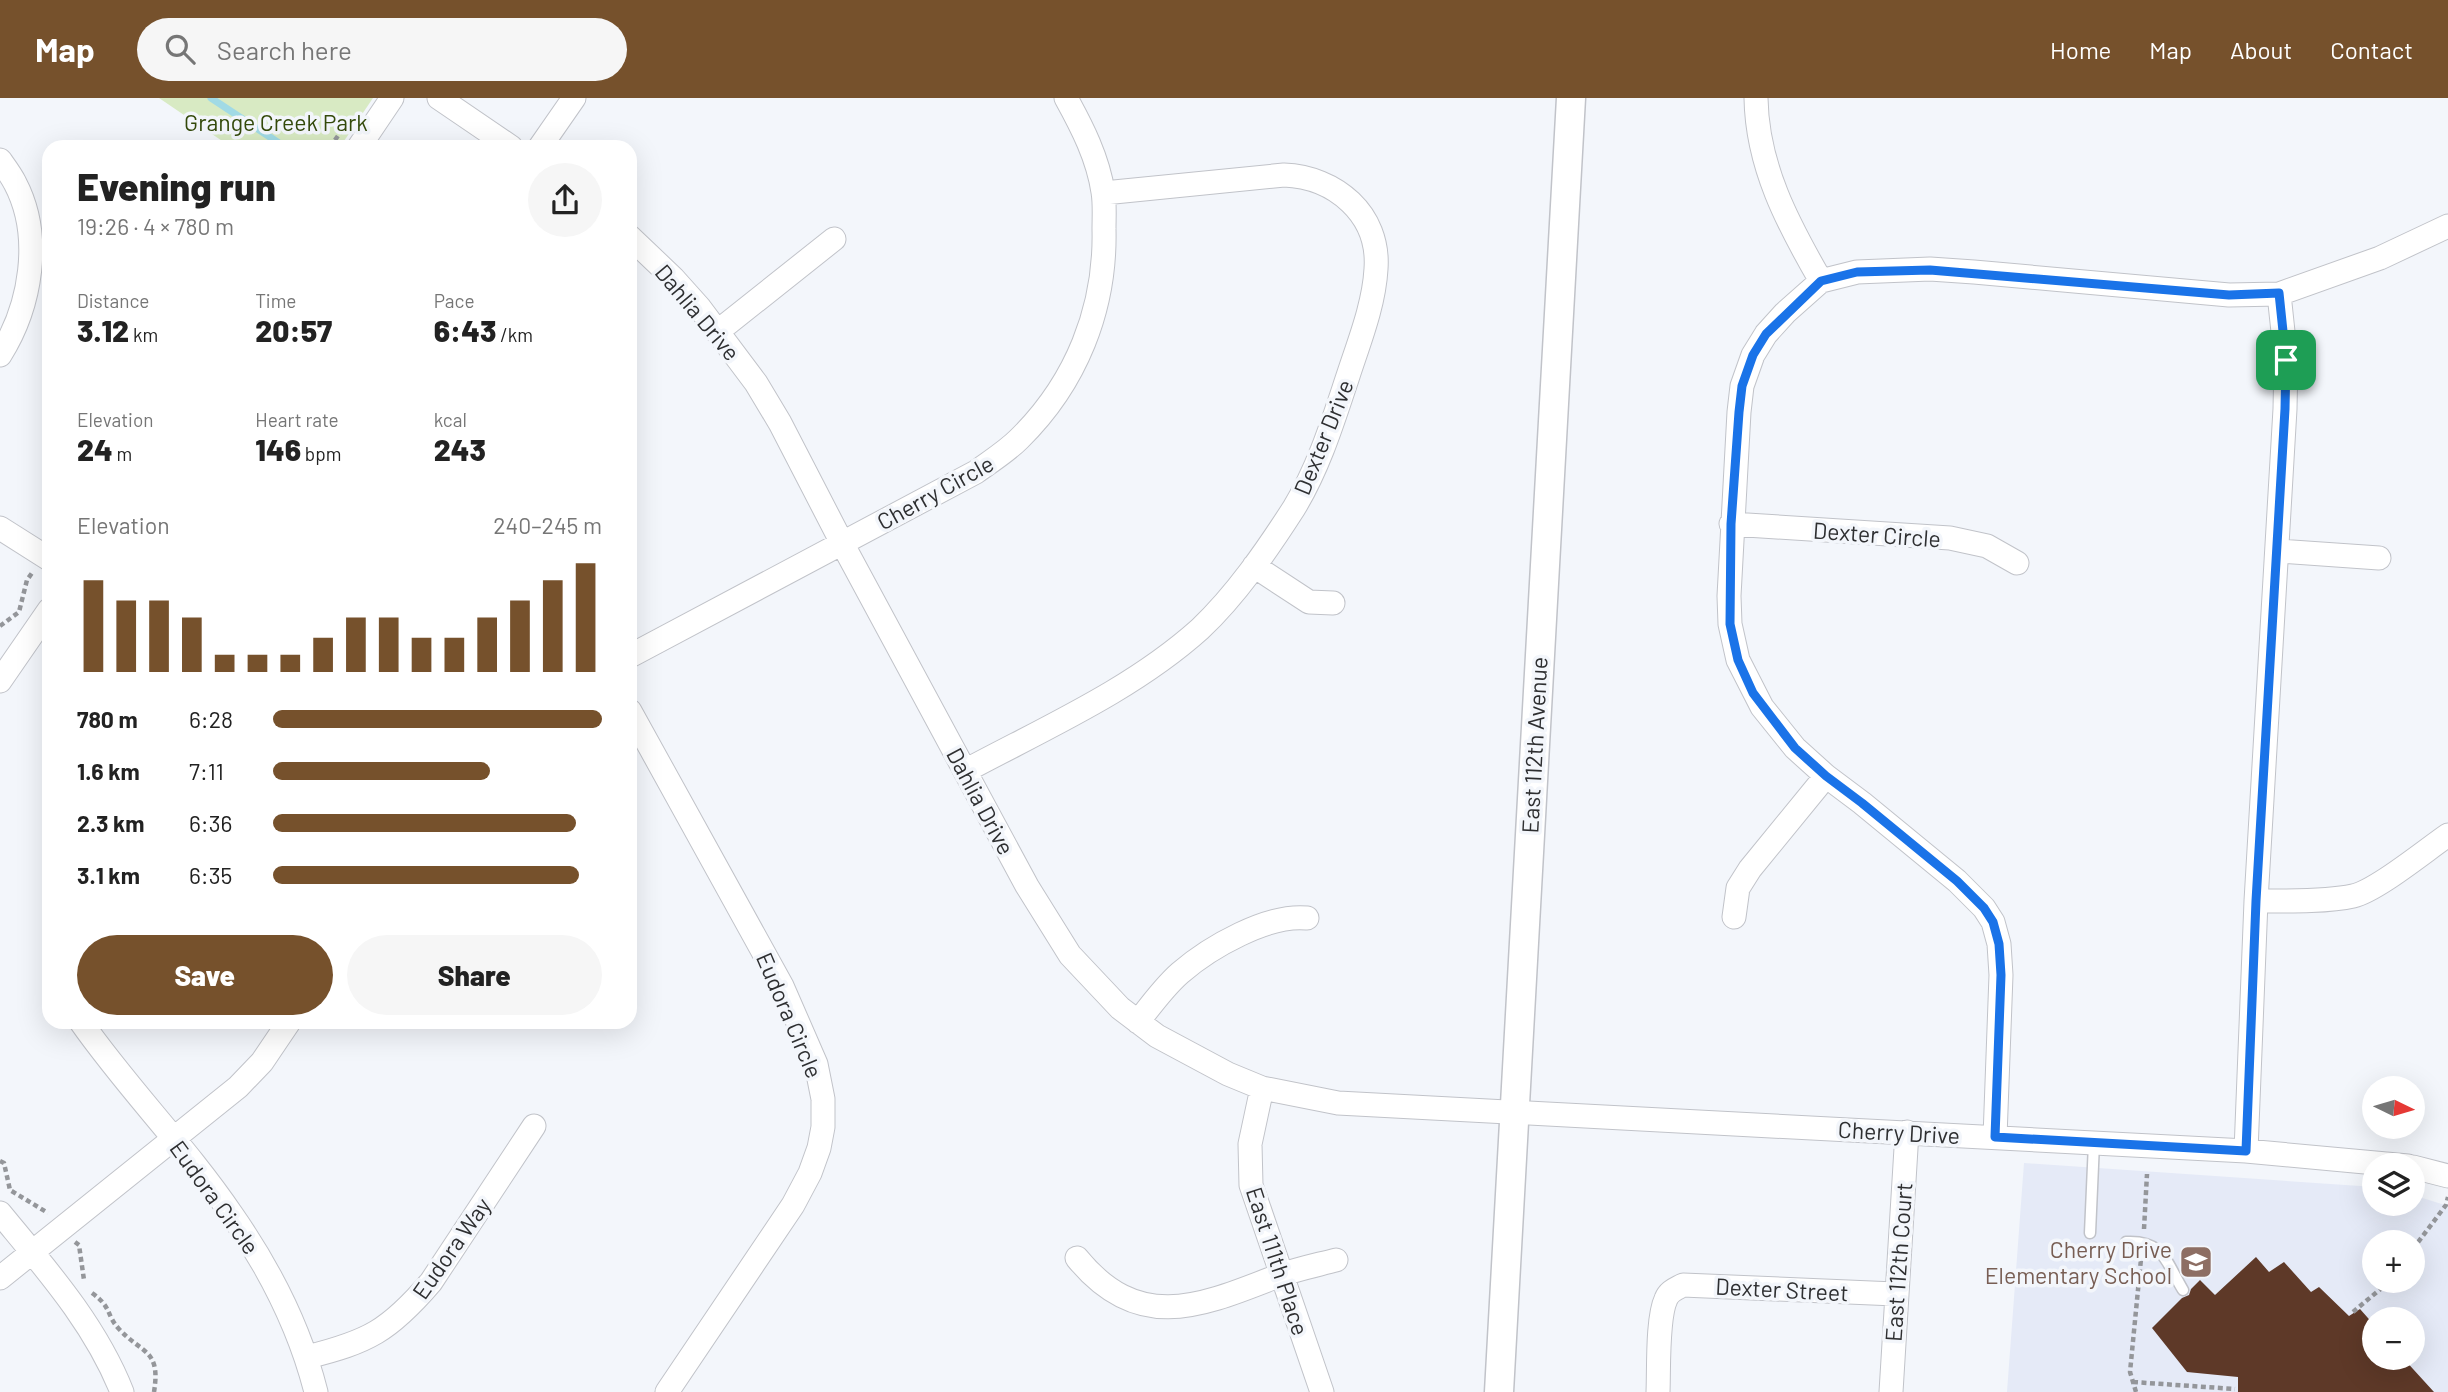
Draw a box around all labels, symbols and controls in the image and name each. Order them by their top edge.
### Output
search box [137,18,627,81]
text: Map [35,29,95,69]
icon: search [161,30,199,68]
text: Search here [217,34,352,65]
text: Home [2050,35,2111,64]
text: Map [2149,35,2192,64]
text: About [2230,35,2292,64]
text: Contact [2330,35,2413,64]
park label: Grange Creek Park [184,108,368,136]
text: Evening run [77,163,276,209]
button: share [528,163,602,237]
text: 19:26 · 4 × 780 m [77,212,234,240]
street label: Dahlia Drive [650,258,746,366]
text: Distance [77,289,149,312]
text: Time [255,289,296,312]
text: Pace [434,289,475,312]
text: 3.12 [77,312,129,348]
text: 20:57 [255,312,332,348]
text: 6:43 [434,312,496,348]
text: km [129,323,158,346]
text: /km [496,323,533,346]
pin [2256,330,2316,390]
icon: arrive [2267,341,2305,379]
street label: Dexter Drive [1287,375,1359,499]
text: Elevation [77,408,154,431]
text: Heart rate [255,408,339,431]
text: kcal [434,408,467,431]
text: 24 [77,431,113,467]
text: 146 [255,431,301,467]
text: 243 [434,431,486,467]
text: m [113,442,132,465]
text: bpm [301,442,341,465]
street label: Cherry Circle [872,449,998,535]
text: Elevation [77,511,170,539]
text: 240–245 m [493,511,602,539]
street label: Dexter Circle [1812,516,1942,552]
street label: East 112th Avenue [1515,656,1553,834]
text: 780 m [77,705,138,733]
text: 6:28 [189,705,233,733]
street label: Dahlia Drive [941,743,1021,859]
text: 1.6 km [77,757,140,785]
text: 7:11 [189,757,224,785]
text: 2.3 km [77,809,145,837]
text: 6:36 [189,809,232,837]
text: 3.1 km [77,861,140,889]
text: 6:35 [189,861,232,889]
button: Save [77,935,333,1015]
button: Share [347,935,602,1015]
street label: Eudora Circle [751,948,829,1082]
north arrow [2362,1076,2426,1139]
map controls [2362,1076,2425,1370]
street label: Cherry Drive [1837,1115,1961,1149]
street label: Eudora Circle [164,1135,266,1259]
button: layers [2362,1153,2425,1216]
street label: East 112th Court [1878,1182,1918,1342]
street label: East 111th Place [1241,1183,1315,1339]
street label: Eudora Way [406,1192,496,1304]
button: + [2362,1230,2425,1293]
place label: Cherry Drive Elementary School [1985,1235,2172,1289]
school or university icon: Cherry Drive Elementary School [2177,1243,2215,1281]
street label: Dexter Street [1715,1272,1849,1306]
button: − [2362,1307,2425,1370]

